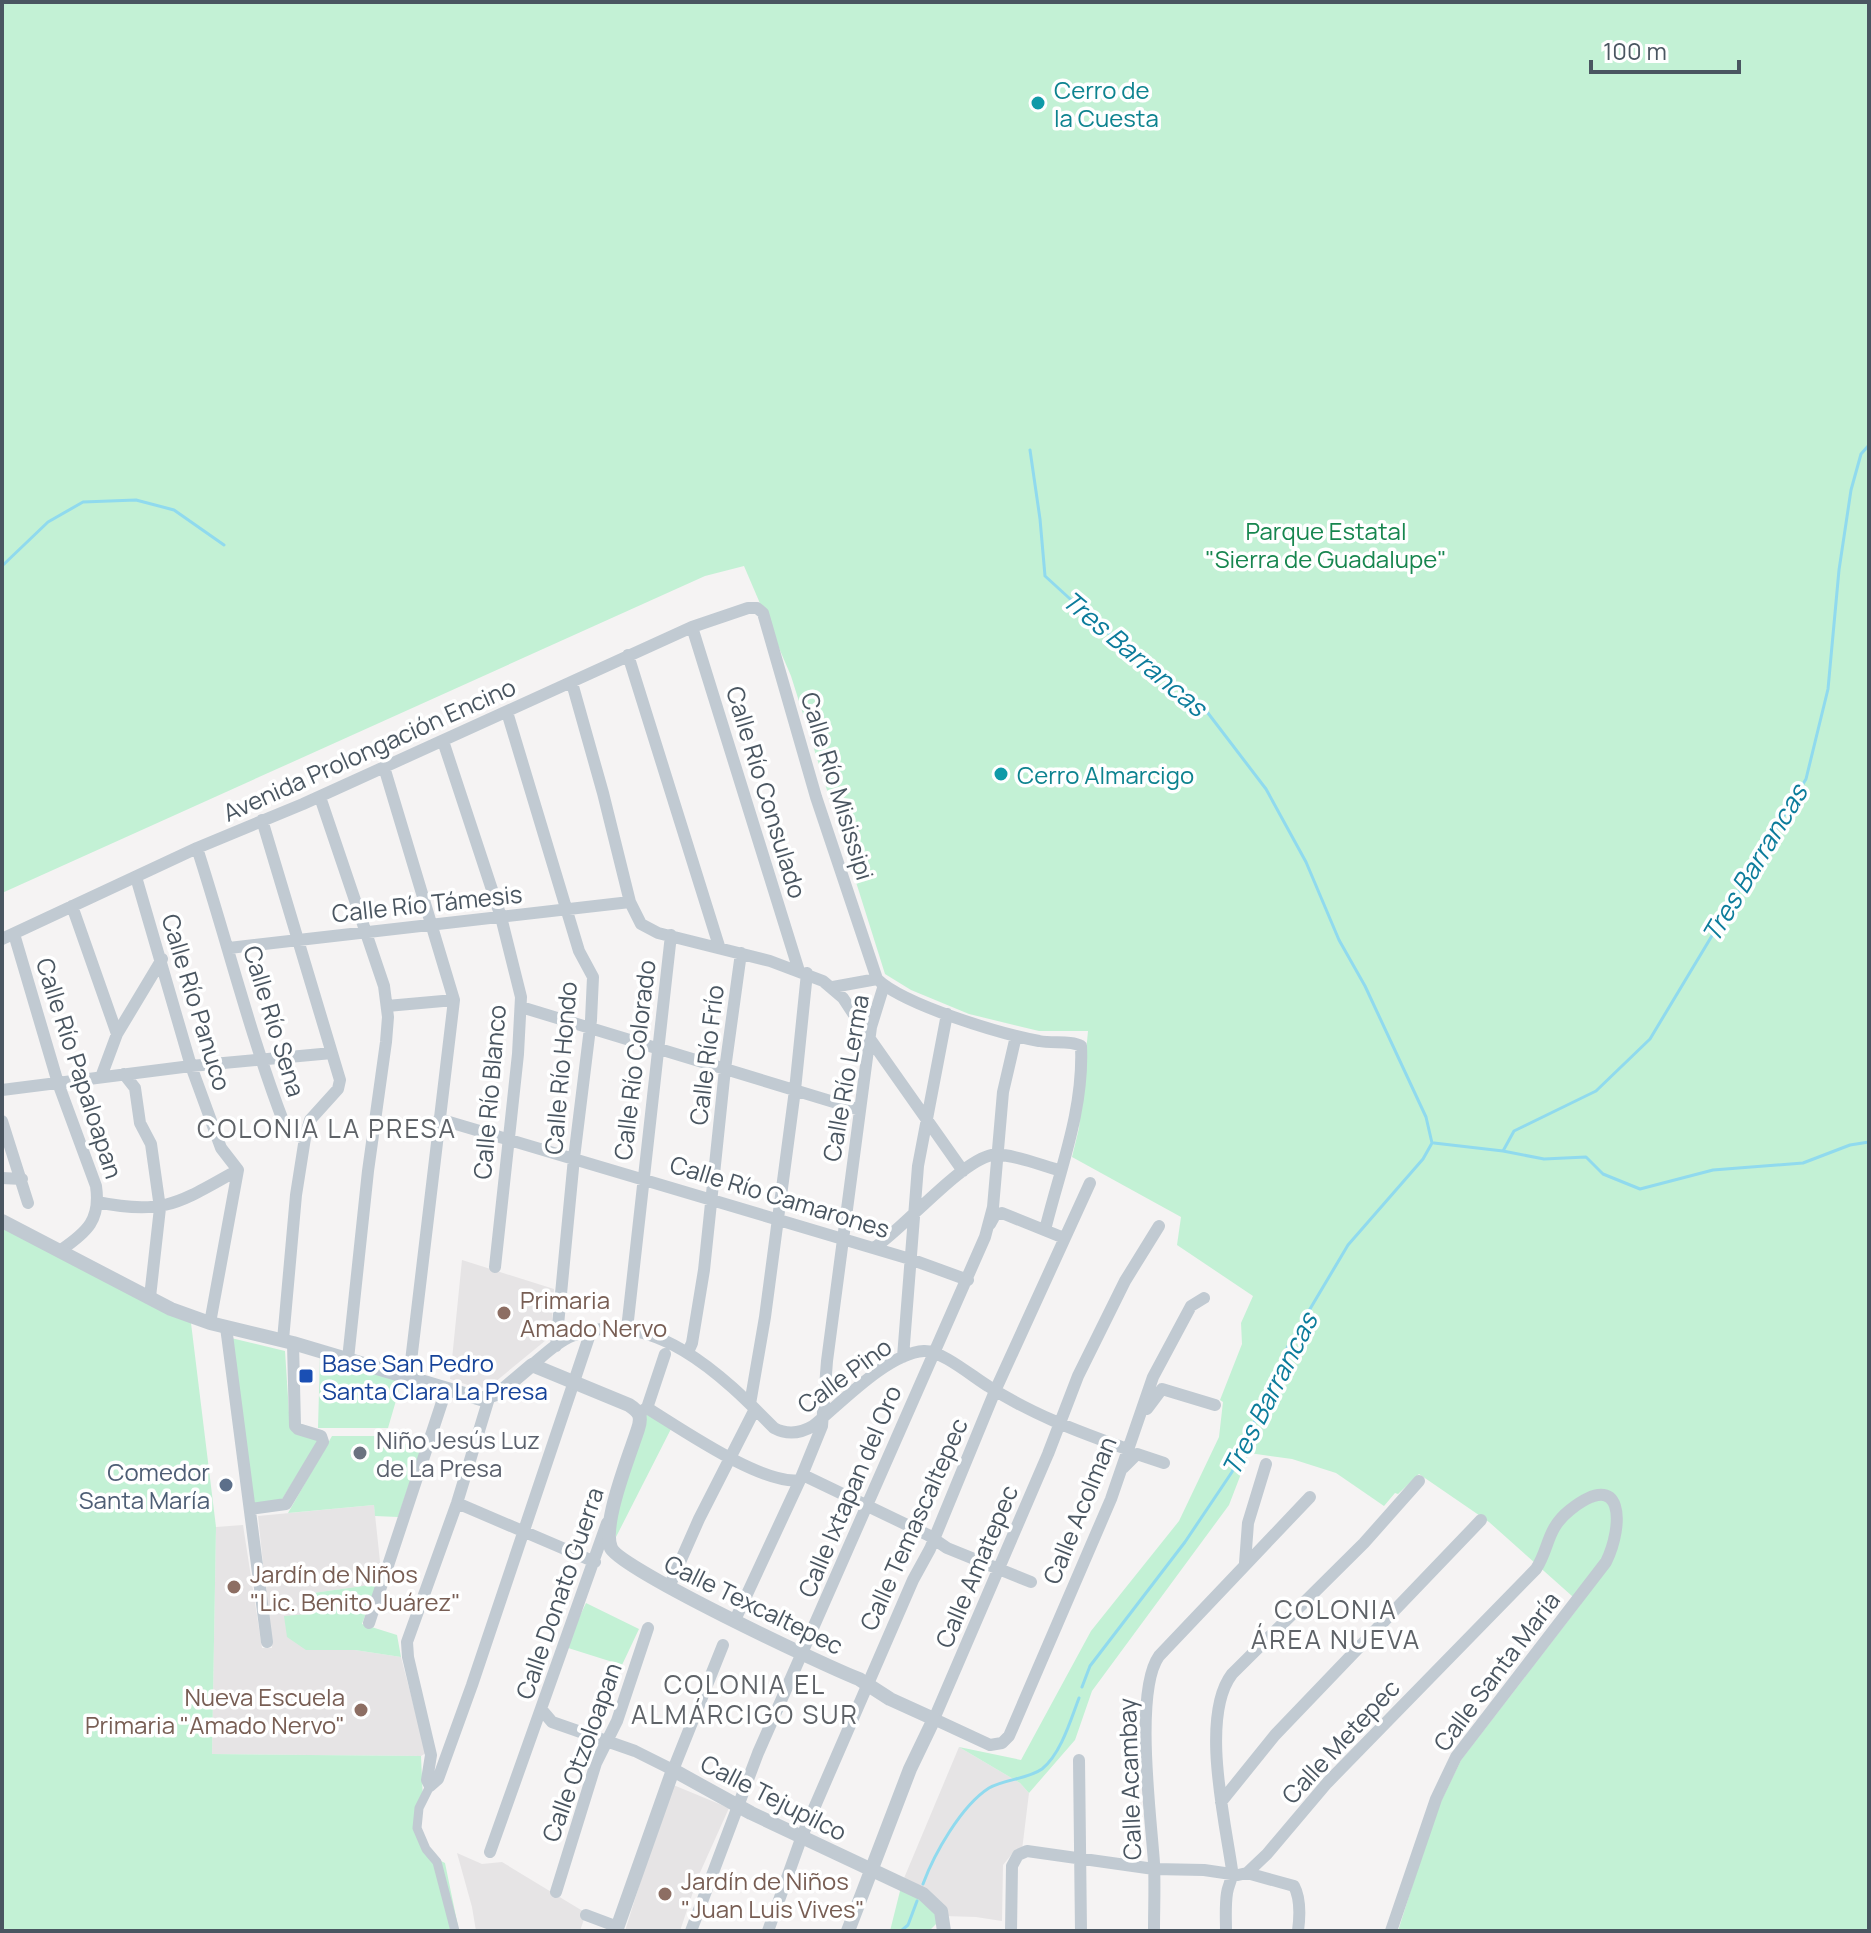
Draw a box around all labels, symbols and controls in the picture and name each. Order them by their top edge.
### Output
scale bar [1591,24,1739,74]
text: 100 m [1603,34,1667,67]
place label: Cerro de la Cuesta [1054,73,1159,134]
marker: Cerro de la Cuesta [1029,94,1047,112]
park label: Parque Estatal "Sierra de Guadalupe" [1205,514,1447,575]
water label: Tres Barrancas [1055,582,1217,726]
street label: Avenida Prolongación Encino [217,669,521,829]
street label: Calle Río Consulado [719,682,815,902]
street label: Calle Río Misissipi [794,688,882,884]
place label: Cerro Almarcigo [1017,758,1194,791]
marker: Cerro Almarcigo [992,765,1010,783]
water label: Tres Barrancas [1693,775,1817,949]
street label: Calle Río Támesis [330,877,524,929]
street label: Calle Río Panuco [154,910,240,1094]
street label: Calle Río Sena [236,941,314,1101]
street label: Calle Río Papaloapan [29,954,131,1182]
street label: Calle Río Colorado [605,958,663,1162]
street label: Calle Río Hondo [536,980,584,1156]
street label: Calle Río Frío [681,983,731,1127]
street label: Calle Río Lerma [814,992,876,1164]
street label: Calle Río Blanco [465,1003,513,1181]
district label: COLONIA LA PRESA [197,1110,457,1146]
street label: Calle Río Camarones [666,1147,894,1245]
place label: Primaria Amado Nervo [520,1283,667,1344]
marker: Primaria Amado Nervo [495,1304,513,1322]
water label: Tres Barrancas [1213,1304,1327,1482]
street label: Calle Pino [790,1330,898,1420]
place label: Base San Pedro Santa Clara La Presa [322,1346,548,1407]
marker: Base San Pedro Santa Clara La Presa [297,1367,315,1385]
street label: Calle Ixtapan del Oro [789,1380,909,1602]
street label: Calle Temascaltepec [851,1413,975,1635]
place label: Niño Jesús Luz de La Presa [376,1423,540,1484]
street label: Calle Acolman [1034,1431,1124,1589]
marker: Niño Jesús Luz de La Presa [351,1444,369,1462]
place label: Comedor Santa María [79,1455,210,1516]
marker: Comedor Santa María [217,1476,235,1494]
street label: Calle Amatepec [927,1480,1025,1652]
street label: Calle Donato Guerra [507,1483,611,1703]
street label: Calle Texcaltepec [659,1546,849,1662]
place label: Jardín de Niños "Lic. Benito Juárez" [250,1557,461,1618]
marker: Jardín de Niños "Lic. Benito Juárez" [225,1578,243,1596]
street label: Calle Santa María [1425,1584,1567,1758]
district label: COLONIA ÁREA NUEVA [1251,1591,1421,1657]
street label: Calle Otzoloapan [533,1658,629,1846]
district label: COLONIA EL ALMÁRCIGO SUR [631,1666,859,1732]
street label: Calle Metepec [1274,1672,1406,1810]
place label: Nueva Escuela Primaria "Amado Nervo" [85,1680,345,1741]
street label: Calle Acambay [1110,1697,1148,1861]
marker: Nueva Escuela Primaria "Amado Nervo" [352,1701,370,1719]
street label: Calle Tejupilco [695,1746,853,1848]
place label: Jardín de Niños "Juan Luis Vives" [681,1864,865,1925]
marker: Jardín de Niños "Juan Luis Vives" [656,1885,674,1903]

